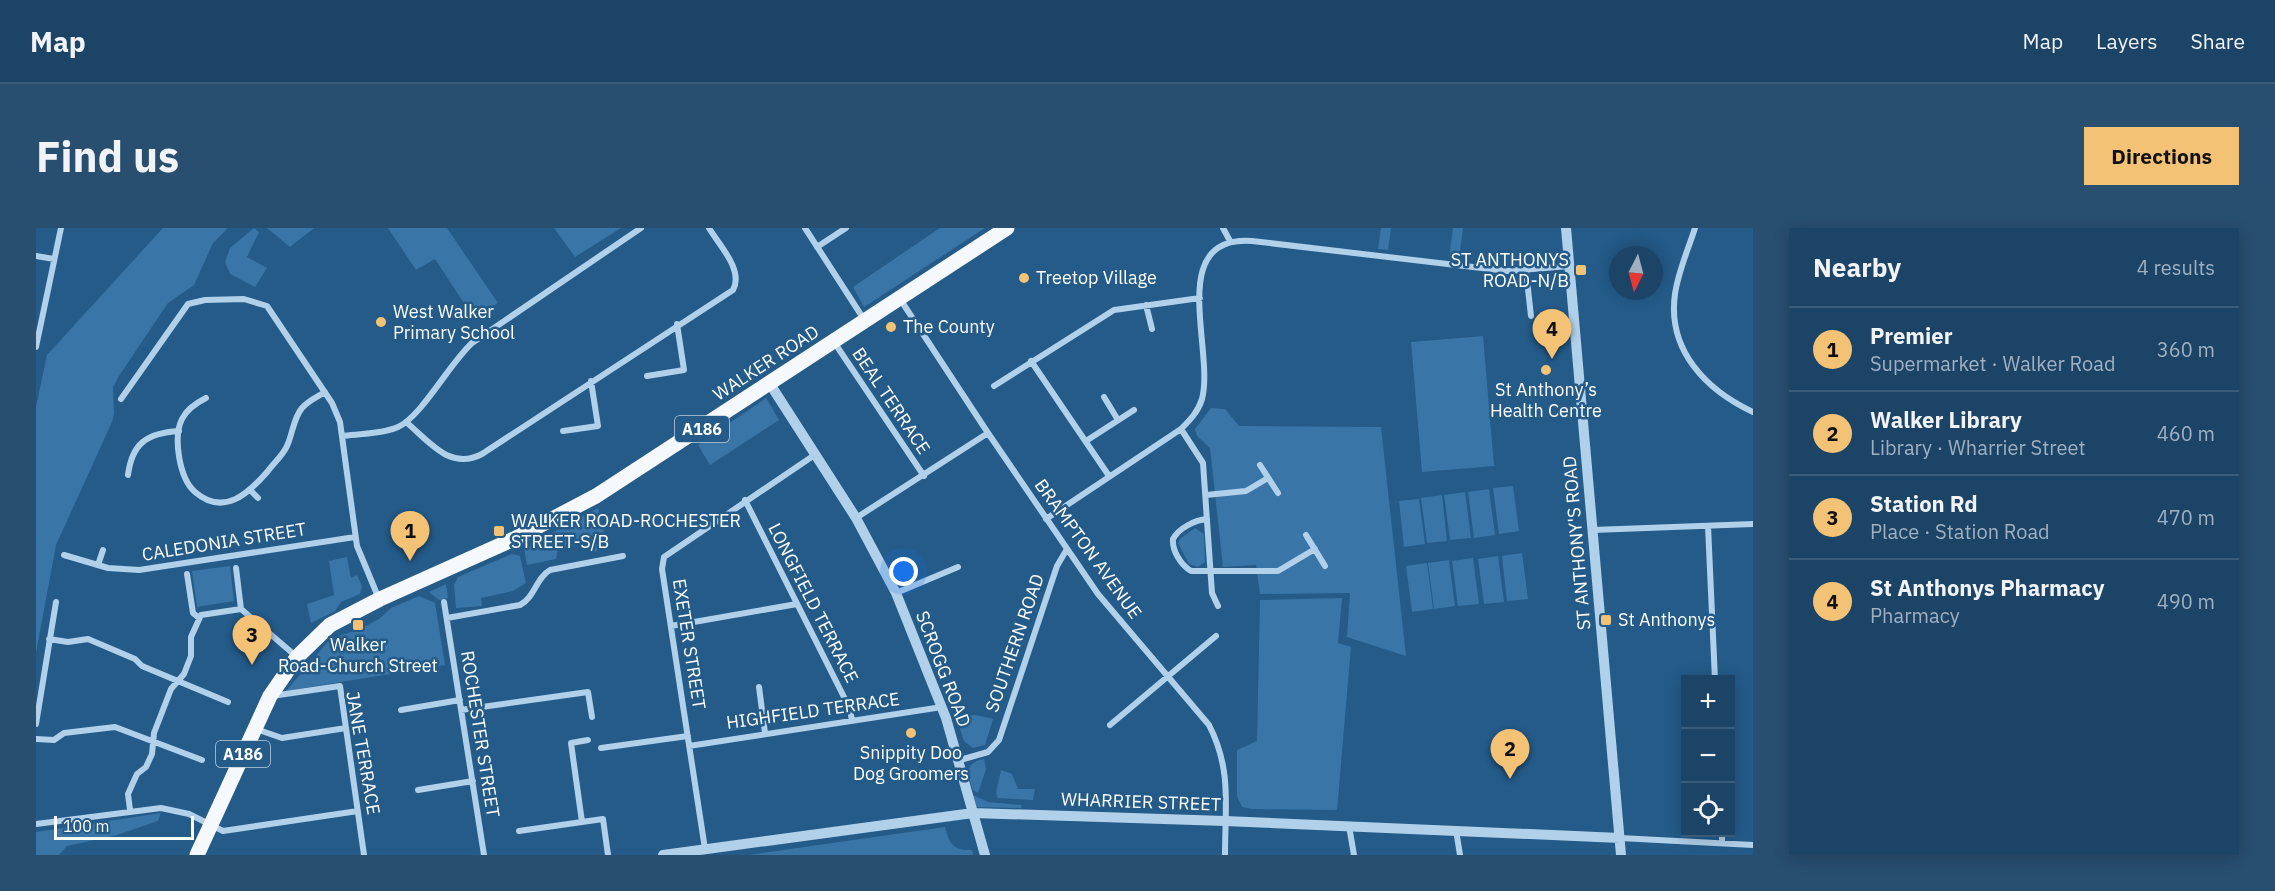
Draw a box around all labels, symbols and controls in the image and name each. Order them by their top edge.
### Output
text: Map [30,23,86,60]
text: Map [2023,27,2063,55]
text: Layers [2096,27,2158,55]
text: Share [2191,27,2245,55]
button: Directions [2084,127,2239,185]
text: Find us [36,129,179,184]
north arrow [1609,246,1663,300]
place label: ST ANTHONYS ROAD-N/B [1451,248,1569,292]
text: Nearby [1813,250,1901,284]
text: 4 results [2137,254,2215,281]
marker: ST ANTHONYS ROAD-N/B [1574,263,1588,277]
place label: Treetop Village [1036,266,1157,289]
marker: Treetop Village [1017,271,1031,285]
place label: West Walker Primary School [393,300,515,344]
pin: 4 [1532,310,1572,359]
marker: West Walker Primary School [374,315,388,329]
place label: The County [903,315,995,338]
street label: WALKER ROAD [708,320,823,405]
marker: The County [884,320,898,334]
text: Premier [1870,321,1953,350]
text: 1 [1827,336,1839,363]
text: 360 m [2157,336,2215,363]
street label: BEAL TERRACE [847,343,936,458]
text: Supermarket · Walker Road [1870,350,2116,377]
marker: St Anthony’s Health Centre [1539,363,1553,377]
place label: St Anthony’s Health Centre [1490,378,1602,422]
text: Walker Library [1870,405,2022,434]
road number: A186 [675,416,729,442]
text: 2 [1827,420,1839,447]
text: 460 m [2157,420,2215,447]
text: Library · Wharrier Street [1870,434,2085,461]
street label: ST ANTHONY'S ROAD [1557,455,1596,631]
street label: BRAMPTON AVENUE [1030,474,1147,623]
text: Station Rd [1870,489,1978,518]
text: 3 [1827,504,1839,531]
text: 470 m [2157,504,2215,531]
place label: WALKER ROAD-ROCHESTER STREET-S/B [511,509,741,553]
pin: 1 [390,512,430,561]
street label: CALEDONIA STREET [140,517,308,566]
text: Place · Station Road [1870,518,2050,545]
street label: LONGFIELD TERRACE [763,519,864,687]
marker: WALKER ROAD-ROCHESTER STREET-S/B [492,524,506,538]
your location [889,557,918,586]
street label: SOUTHERN ROAD [980,571,1049,715]
text: St Anthonys Pharmacy [1870,573,2104,602]
street label: EXETER STREET [668,577,711,711]
text: 4 [1827,588,1839,615]
text: 490 m [2157,588,2215,615]
text: Pharmacy [1870,602,1960,629]
street label: SCROGG ROAD [911,608,976,730]
place label: St Anthonys [1618,608,1715,631]
marker: St Anthonys [1599,613,1613,627]
pin: 3 [232,616,272,665]
marker: Walker Road-Church Street [351,618,365,632]
place label: Walker Road-Church Street [278,633,438,677]
street label: ROCHESTER STREET [456,649,505,819]
map controls [1681,675,1735,837]
button: + [1681,675,1735,729]
street label: HIGHFIELD TERRACE [725,687,901,734]
street label: JANE TERRACE [341,689,386,816]
marker: Snippity Doo Dog Groomers [904,726,918,740]
button: − [1681,729,1735,783]
pin: 2 [1490,730,1530,779]
road number: A186 [216,741,270,767]
place label: Snippity Doo Dog Groomers [853,741,969,785]
button: locate [1681,783,1735,837]
street label: WHARRIER STREET [1061,787,1221,816]
scale bar [54,813,194,840]
text: 100 m [63,816,110,836]

